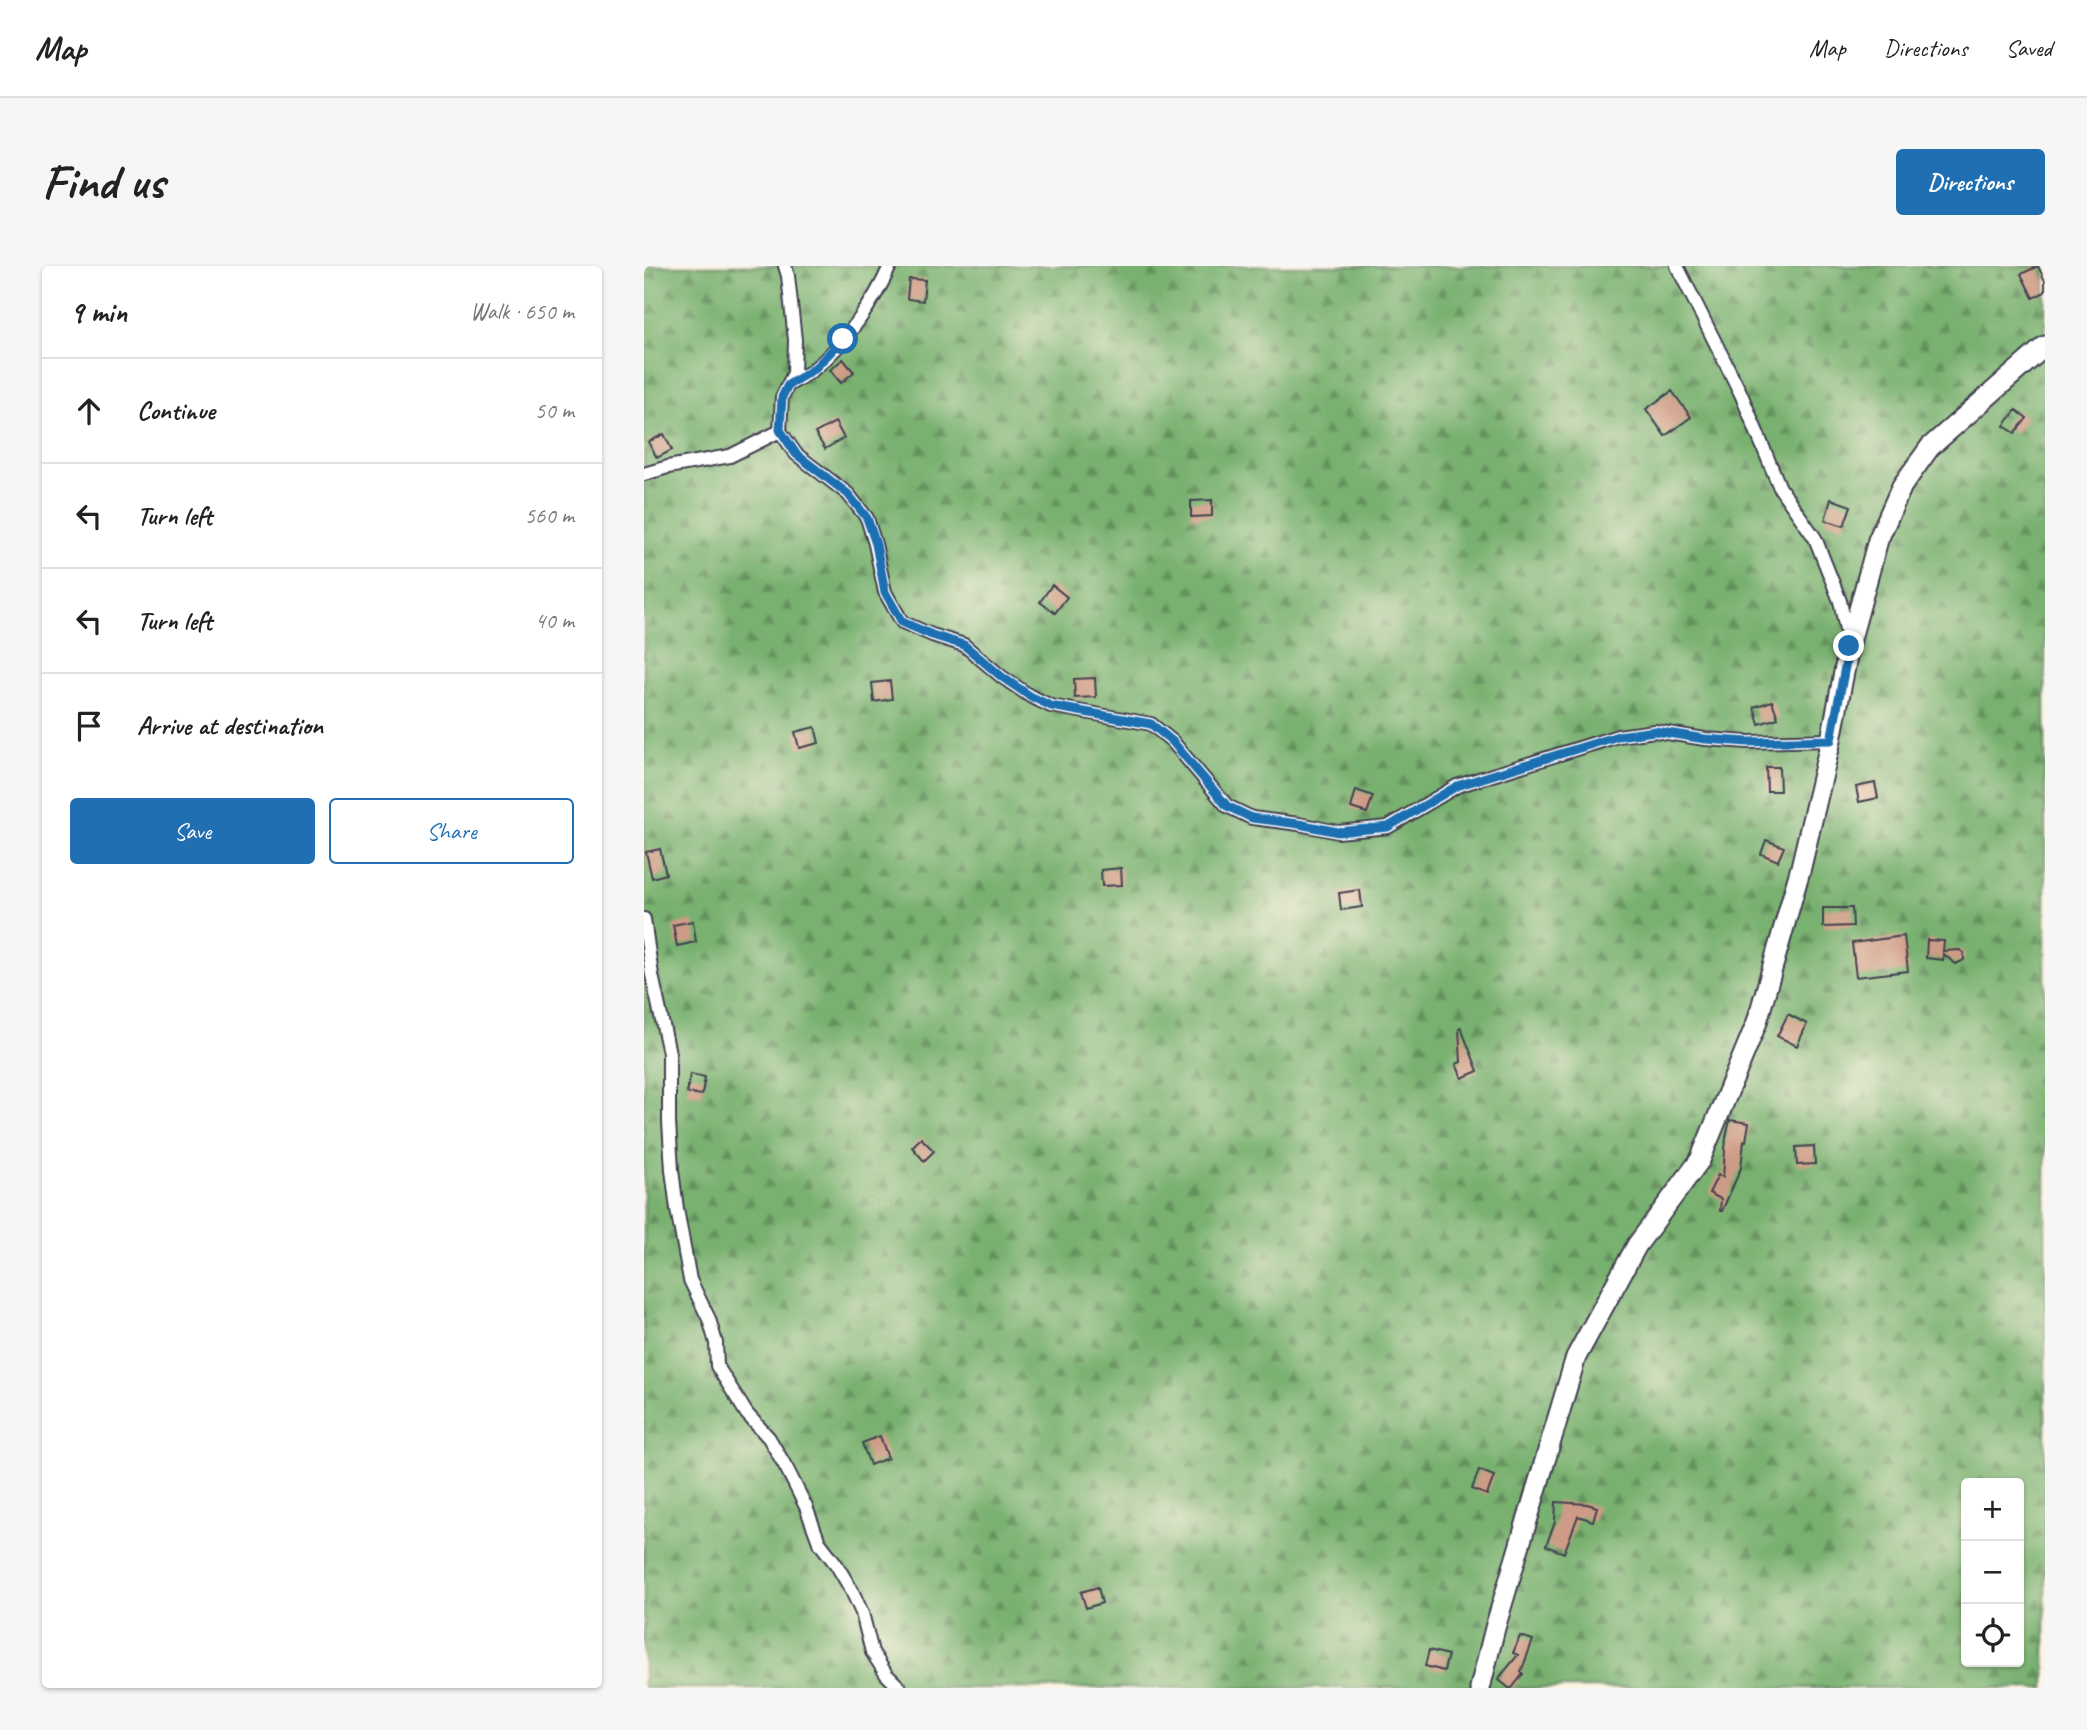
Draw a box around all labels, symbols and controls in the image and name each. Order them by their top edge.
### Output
text: Map [35,27,86,69]
text: Map [1809,33,1846,63]
text: Directions [1884,33,1967,63]
text: Saved [2005,33,2052,63]
button: Directions [1896,149,2045,215]
text: Find us [42,151,164,213]
text: 9 min [70,293,127,331]
text: Walk · 650 m [470,297,574,326]
route start [827,323,858,354]
icon: ahead [70,392,108,430]
text: Continue [137,394,215,427]
text: 50 m [535,396,574,425]
icon: left [70,497,108,535]
text: Turn left [137,499,212,532]
text: 560 m [525,501,574,530]
icon: left [70,602,108,640]
text: Turn left [137,604,212,637]
text: 40 m [535,606,574,635]
route end [1833,630,1864,661]
icon: arrive [70,707,108,745]
text: Arrive at destination [137,709,323,742]
button: Save [70,798,315,864]
button: Share [329,798,574,864]
map controls [1961,1478,2024,1667]
button: + [1961,1478,2024,1541]
button: − [1961,1541,2024,1604]
button: locate [1961,1604,2024,1667]

